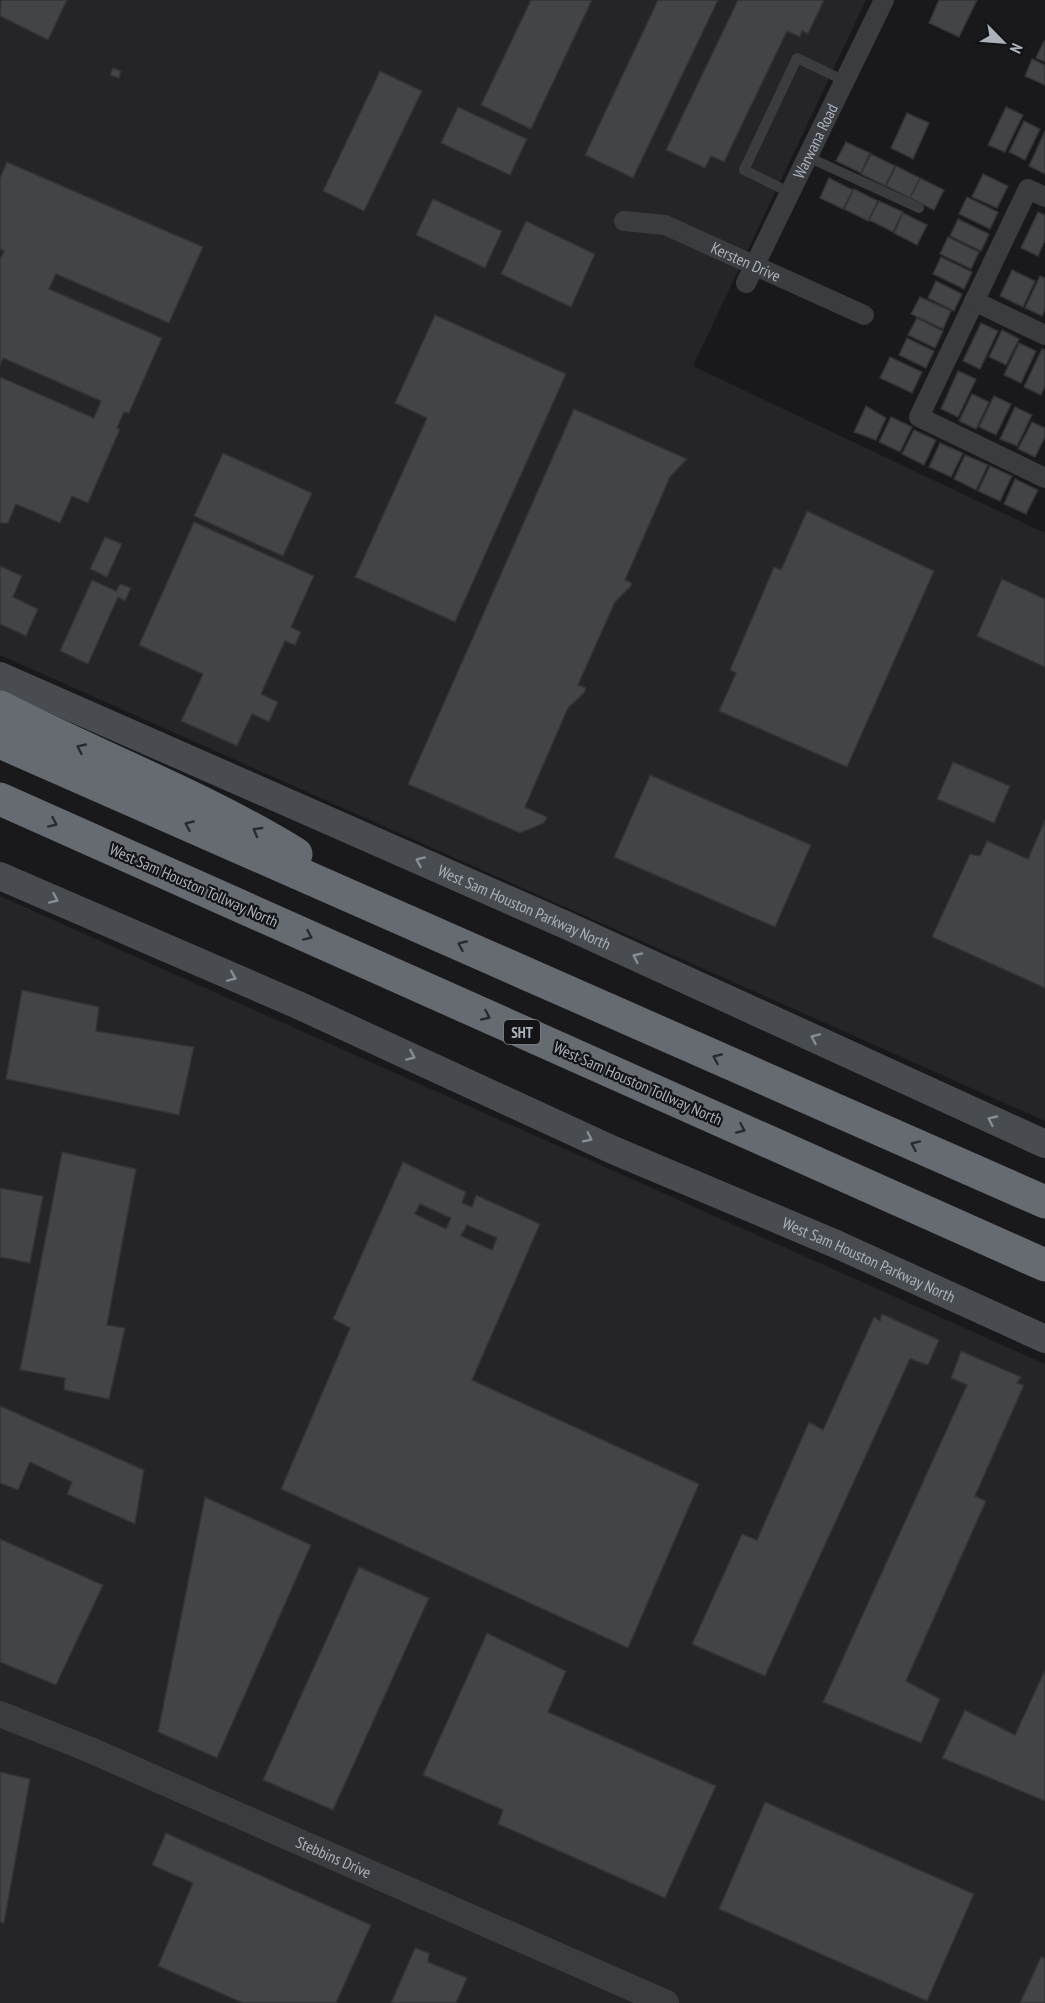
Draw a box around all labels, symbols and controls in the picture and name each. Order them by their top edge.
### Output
north arrow [973,12,1033,72]
text: N [1006,40,1027,56]
street label: Warwana Road [789,100,842,182]
street label: Kersten Drive [708,237,784,286]
one-way arrow [76,744,87,756]
one-way arrow [47,816,58,828]
one-way arrow [185,821,196,833]
one-way arrow [253,826,264,838]
street label: West Sam Houston Tollway North [107,839,281,931]
one-way arrow [416,856,427,868]
street label: West Sam Houston Parkway North [435,860,614,954]
one-way arrow [47,892,58,904]
one-way arrow [302,929,313,941]
one-way arrow [457,941,468,953]
one-way arrow [633,953,644,965]
one-way arrow [226,970,237,982]
one-way arrow [480,1009,491,1021]
road number: SHT [504,1020,540,1044]
one-way arrow [810,1034,821,1046]
street label: West Sam Houston Tollway North [551,1037,725,1129]
one-way arrow [404,1048,415,1060]
one-way arrow [712,1053,723,1065]
one-way arrow [987,1115,998,1127]
one-way arrow [735,1122,746,1134]
one-way arrow [581,1130,592,1142]
one-way arrow [910,1140,921,1152]
street label: West Sam Houston Parkway North [780,1213,959,1307]
street label: Stebbins Drive [293,1832,374,1882]

